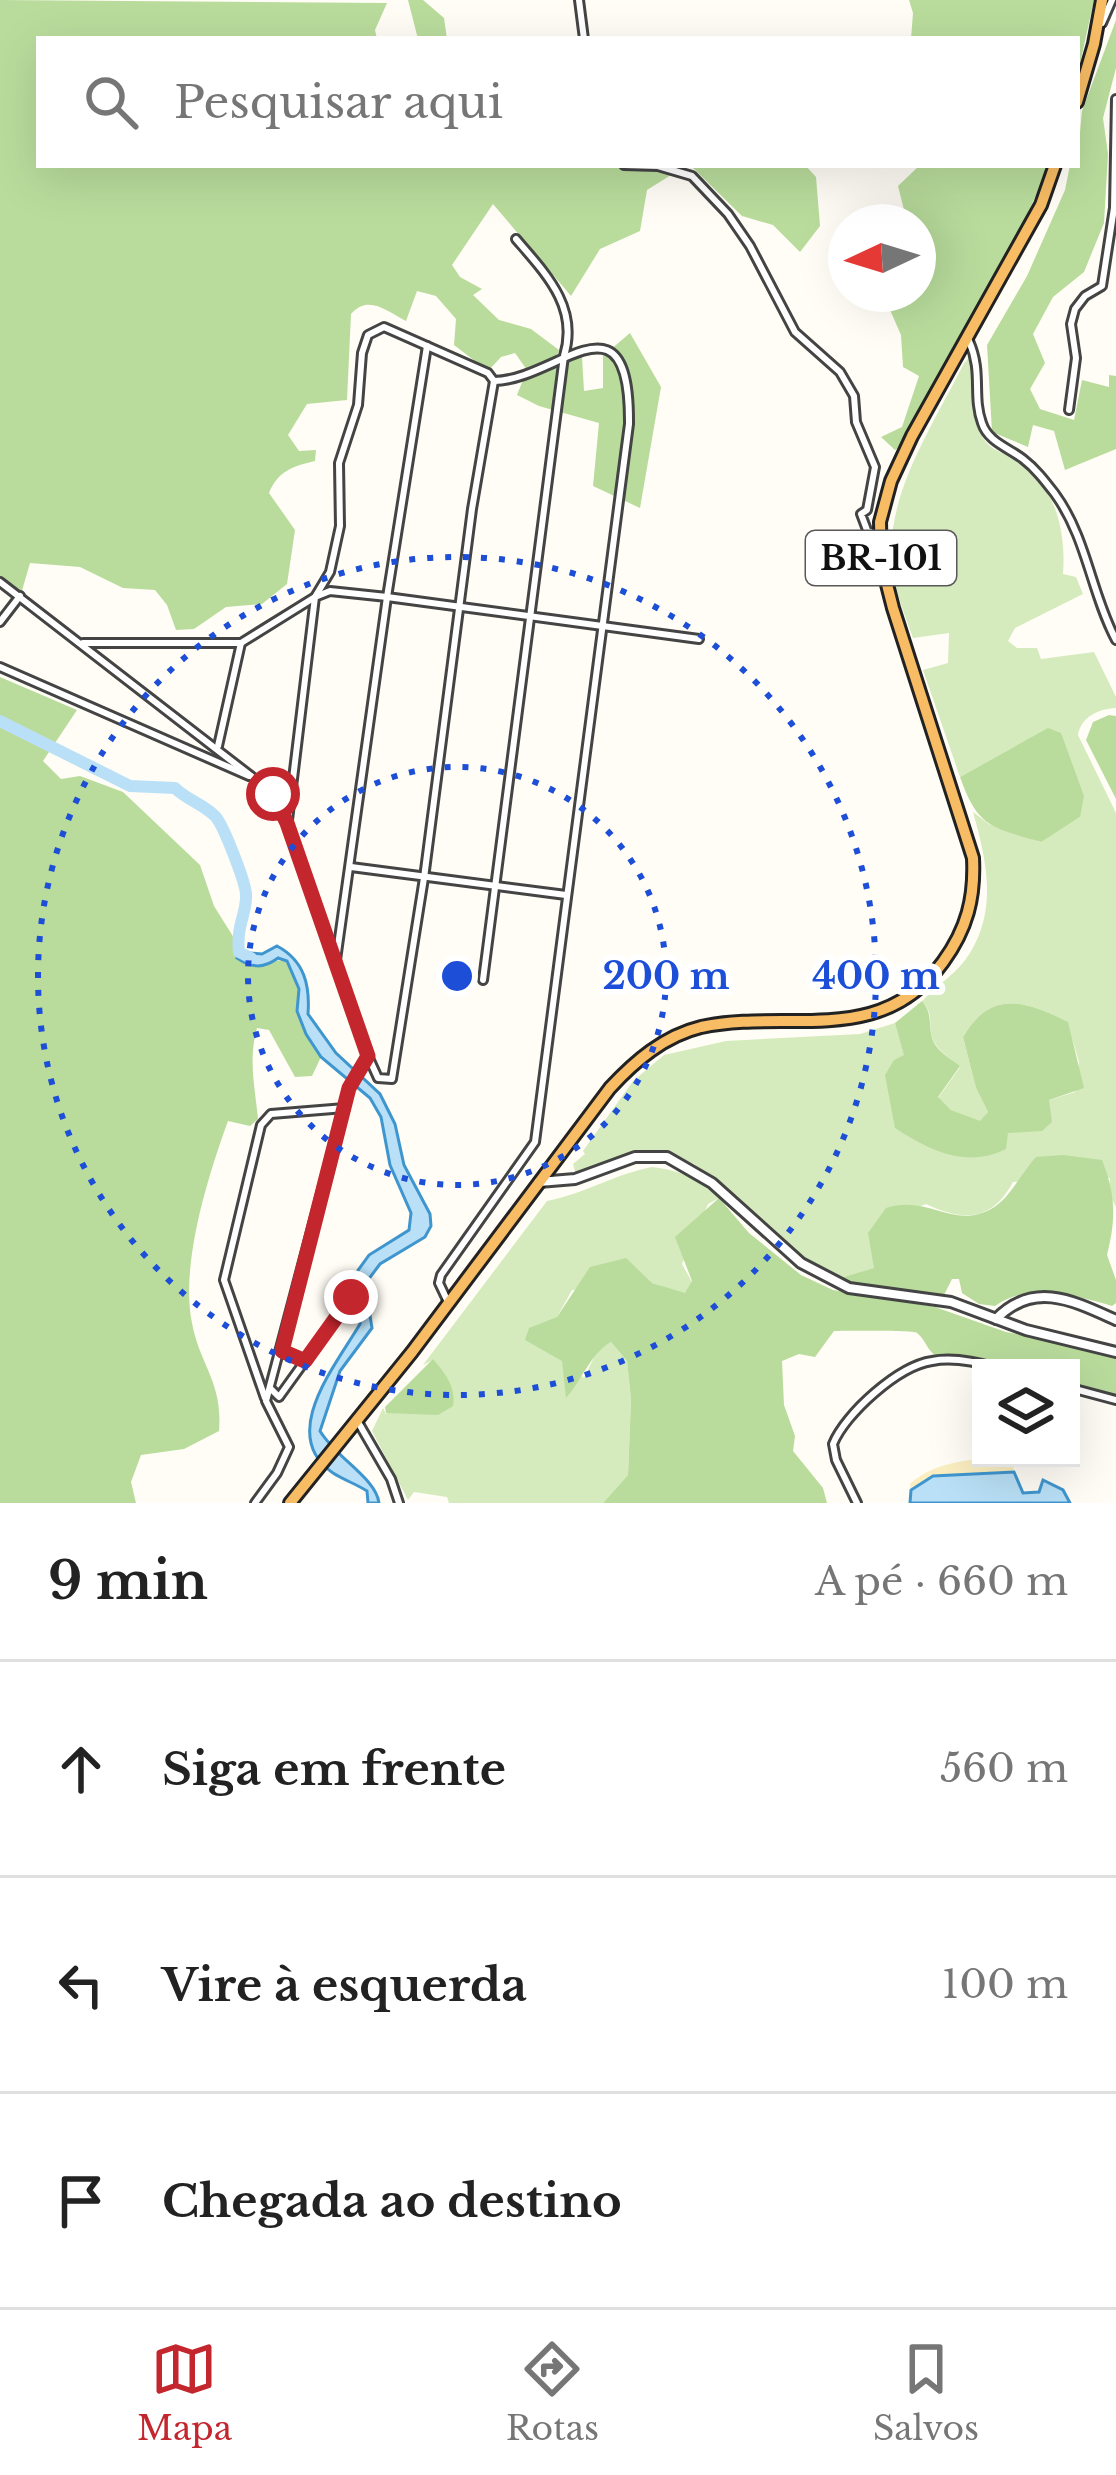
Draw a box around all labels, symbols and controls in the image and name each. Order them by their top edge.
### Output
search box [36,36,1080,168]
icon: search [78,69,144,135]
text: Pesquisar aqui [174,74,503,130]
north arrow [828,204,936,312]
road number: BR-101 [806,531,956,585]
route start [246,767,300,821]
text: 200 m [602,954,730,999]
text: 400 m [812,954,940,999]
centre of rings [436,955,478,997]
route end [324,1270,378,1324]
map controls [972,1359,1080,1467]
button: layers [972,1359,1080,1467]
text: 9 min [48,1550,208,1613]
text: A pé · 660 m [815,1557,1068,1606]
icon: ahead [48,1736,114,1802]
text: Siga em frente [162,1741,506,1797]
text: 560 m [940,1744,1068,1793]
icon: left [48,1952,114,2018]
text: Vire à esquerda [162,1957,527,2013]
text: 100 m [942,1960,1068,2009]
icon: arrive [48,2168,114,2234]
text: Chegada ao destino [162,2173,622,2229]
tab: Mapa [137,2336,232,2449]
tab: Rotas [506,2336,599,2449]
tab: Salvos [873,2336,979,2449]

